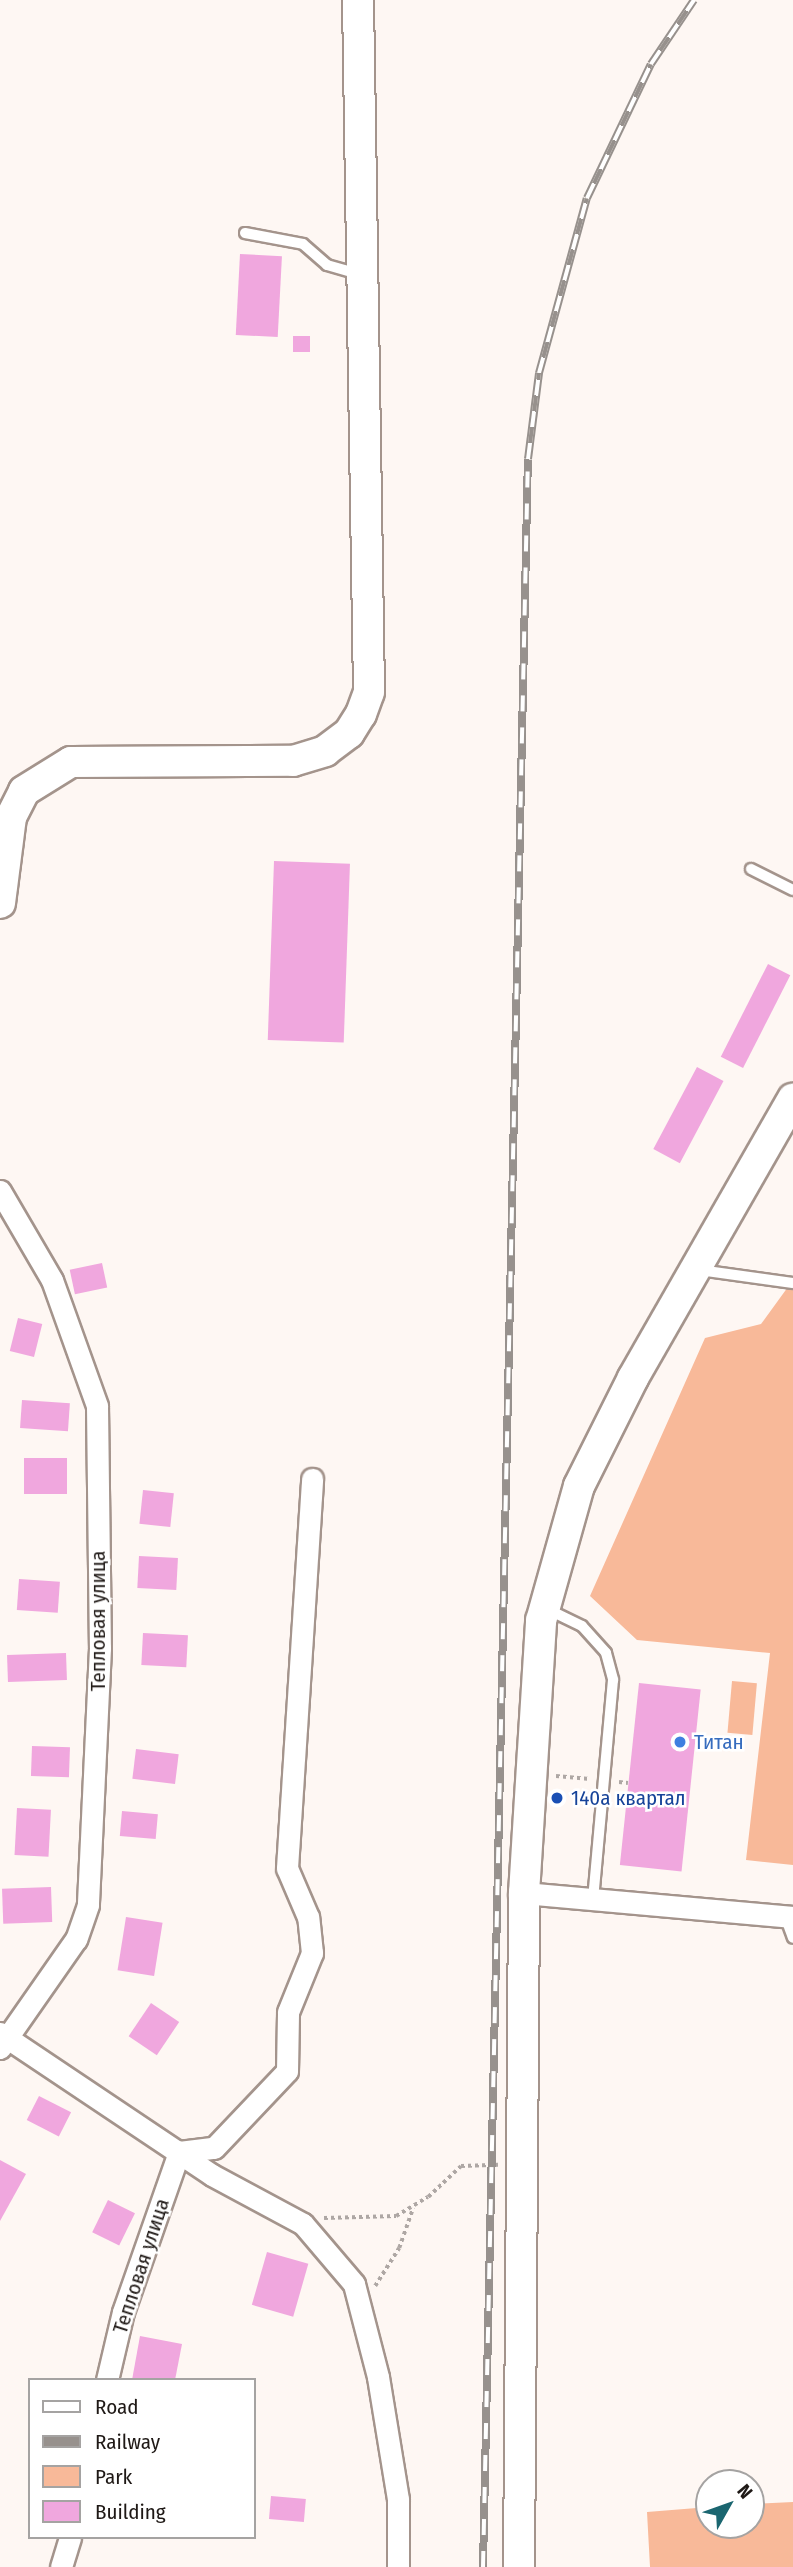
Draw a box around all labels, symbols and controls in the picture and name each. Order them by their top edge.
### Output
street label: Тепловая улица [85,1551,111,1691]
place label: Титан [694,1729,744,1755]
marker: Титан [672,1734,688,1750]
place label: 140а квартал [571,1785,686,1811]
marker: 140а квартал [549,1790,565,1806]
street label: Тепловая улица [107,2195,175,2337]
legend [28,2378,256,2539]
text: Road [95,2394,139,2420]
text: Railway [95,2429,160,2455]
text: Park [95,2464,132,2490]
north arrow [695,2469,765,2539]
text: N [732,2480,757,2503]
text: Building [95,2499,166,2525]

